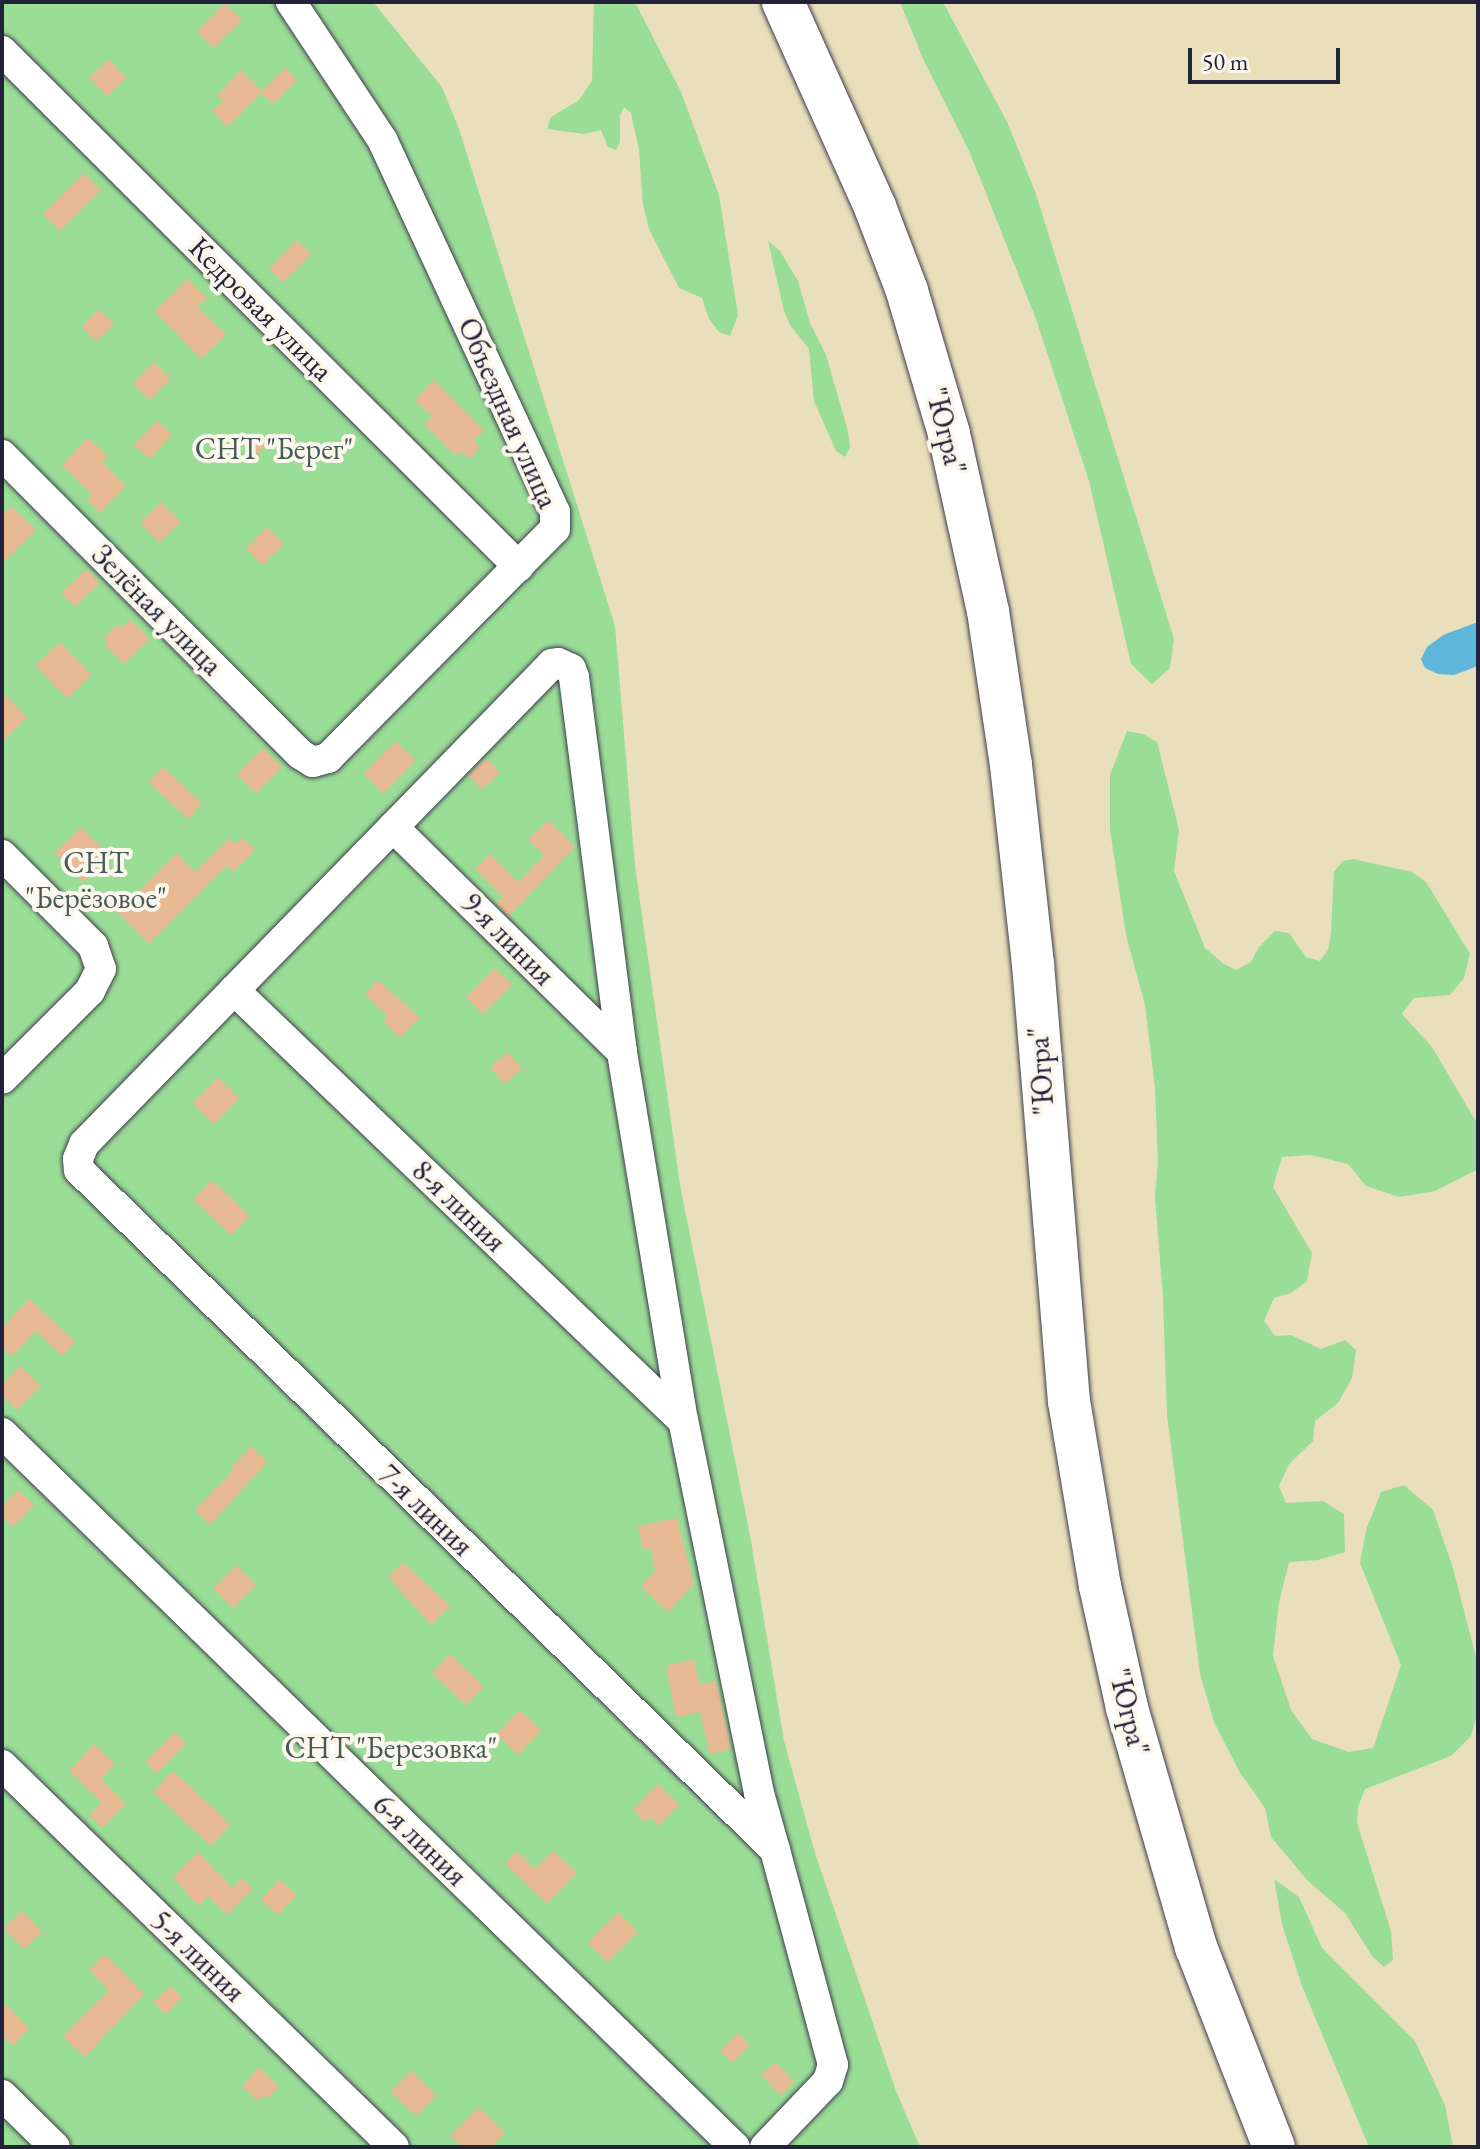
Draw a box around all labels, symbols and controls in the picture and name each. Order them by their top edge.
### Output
scale bar [1192,32,1344,82]
text: 50 m [1202,46,1249,77]
street label: Кедровая улица [181,229,341,389]
street label: Объездная улица [450,312,566,514]
street label: "Югра" [918,384,974,478]
park label: СНТ "Берег" [195,431,353,467]
street label: Зелёная улица [84,537,230,683]
park label: СНТ "Берёзовое" [25,845,167,916]
street label: 9-я линия [454,885,562,993]
street label: "Югра" [1020,1026,1062,1116]
street label: 8-я линия [404,1152,514,1260]
street label: 7-я линия [371,1456,481,1564]
street label: "Югра" [1101,1665,1157,1759]
park label: СНТ "Березовка" [285,1730,497,1766]
street label: 6-я линия [365,1786,475,1894]
street label: 5-я линия [143,1902,253,2010]

